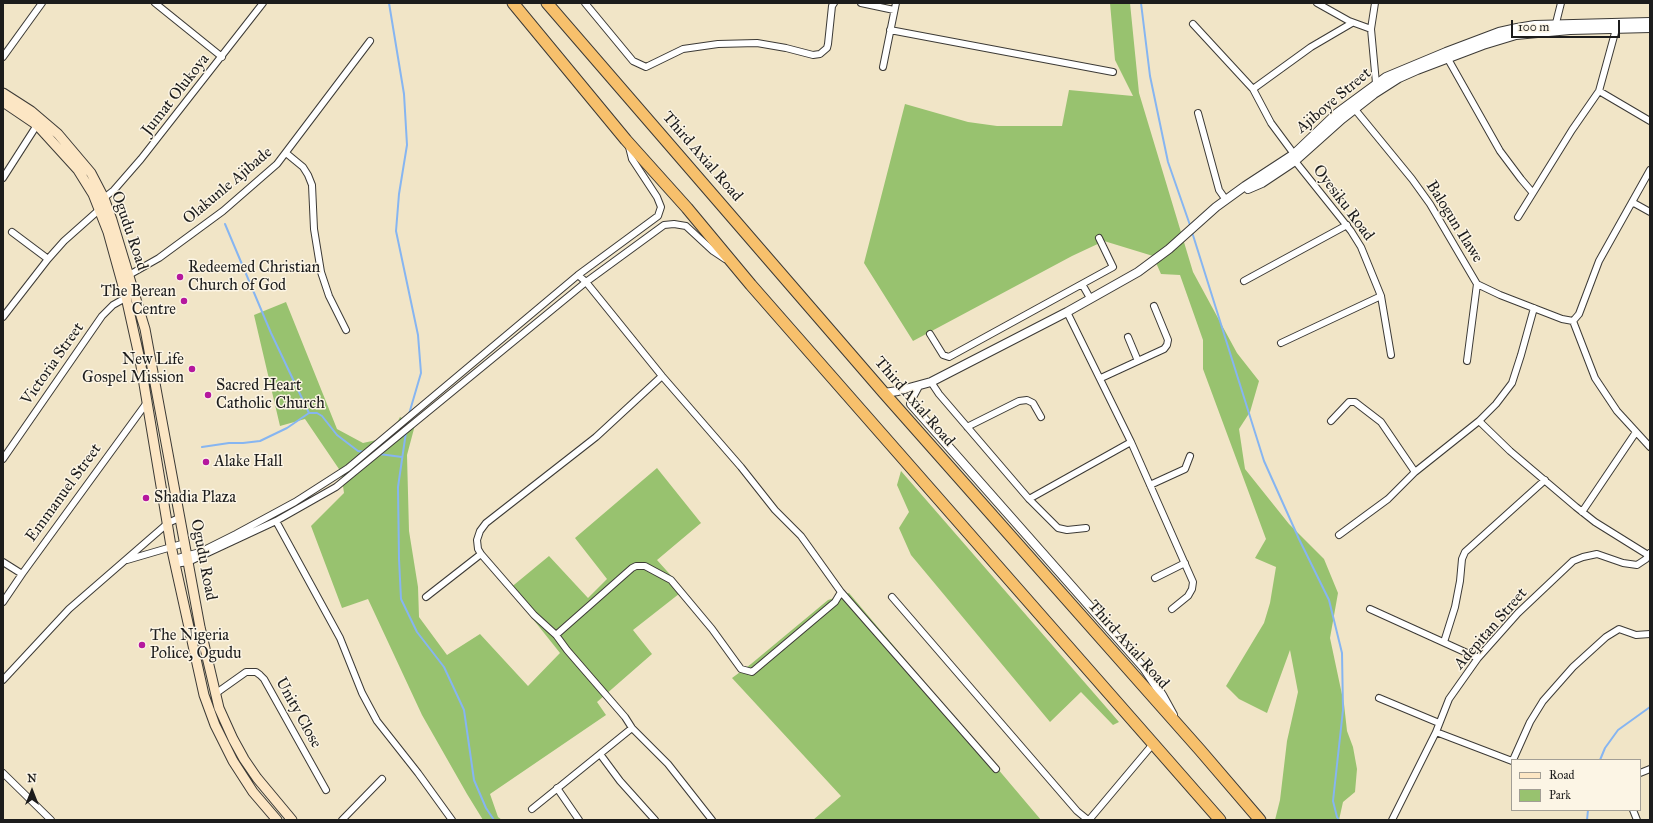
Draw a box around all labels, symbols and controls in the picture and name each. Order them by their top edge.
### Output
scale bar [1513,12,1622,38]
text: 100 m [1518,20,1549,34]
street label: Jumat Olukoya [138,50,214,140]
street label: Ajiboye Street [1293,64,1375,138]
street label: Third Axial Road [658,108,746,206]
street label: Olakunle Ajibade [180,143,276,229]
street label: Oyesiku Road [1308,161,1378,245]
street label: Balogun Ilawe [1421,178,1487,266]
street label: Ogudu Road [107,189,151,273]
place label: Redeemed Christian Church of God [188,258,320,296]
marker: Redeemed Christian Church of God [175,272,185,282]
place label: The Berean Centre [101,282,176,320]
marker: The Berean Centre [179,296,189,306]
street label: Victoria Street [18,319,88,409]
place label: New Life Gospel Mission [82,350,184,388]
street label: Third Axial Road [870,353,958,451]
marker: New Life Gospel Mission [187,364,197,374]
place label: Sacred Heart Catholic Church [216,376,325,414]
marker: Sacred Heart Catholic Church [203,390,213,400]
street label: Emmanuel Street [22,440,106,546]
place label: Alake Hall [214,452,283,472]
marker: Alake Hall [201,457,211,467]
place label: Shadia Plaza [154,488,236,508]
marker: Shadia Plaza [141,493,151,503]
street label: Ogudu Road [186,518,220,602]
street label: Adepitan Street [1450,584,1532,674]
street label: Third Axial Road [1083,597,1173,693]
place label: The Nigeria Police, Ogudu [150,626,241,664]
marker: The Nigeria Police, Ogudu [137,640,147,650]
street label: Unity Close [271,674,325,752]
legend [1511,759,1641,811]
text: Road [1549,768,1575,782]
north arrow [12,771,52,811]
text: N [27,772,37,785]
text: Park [1549,788,1571,802]

